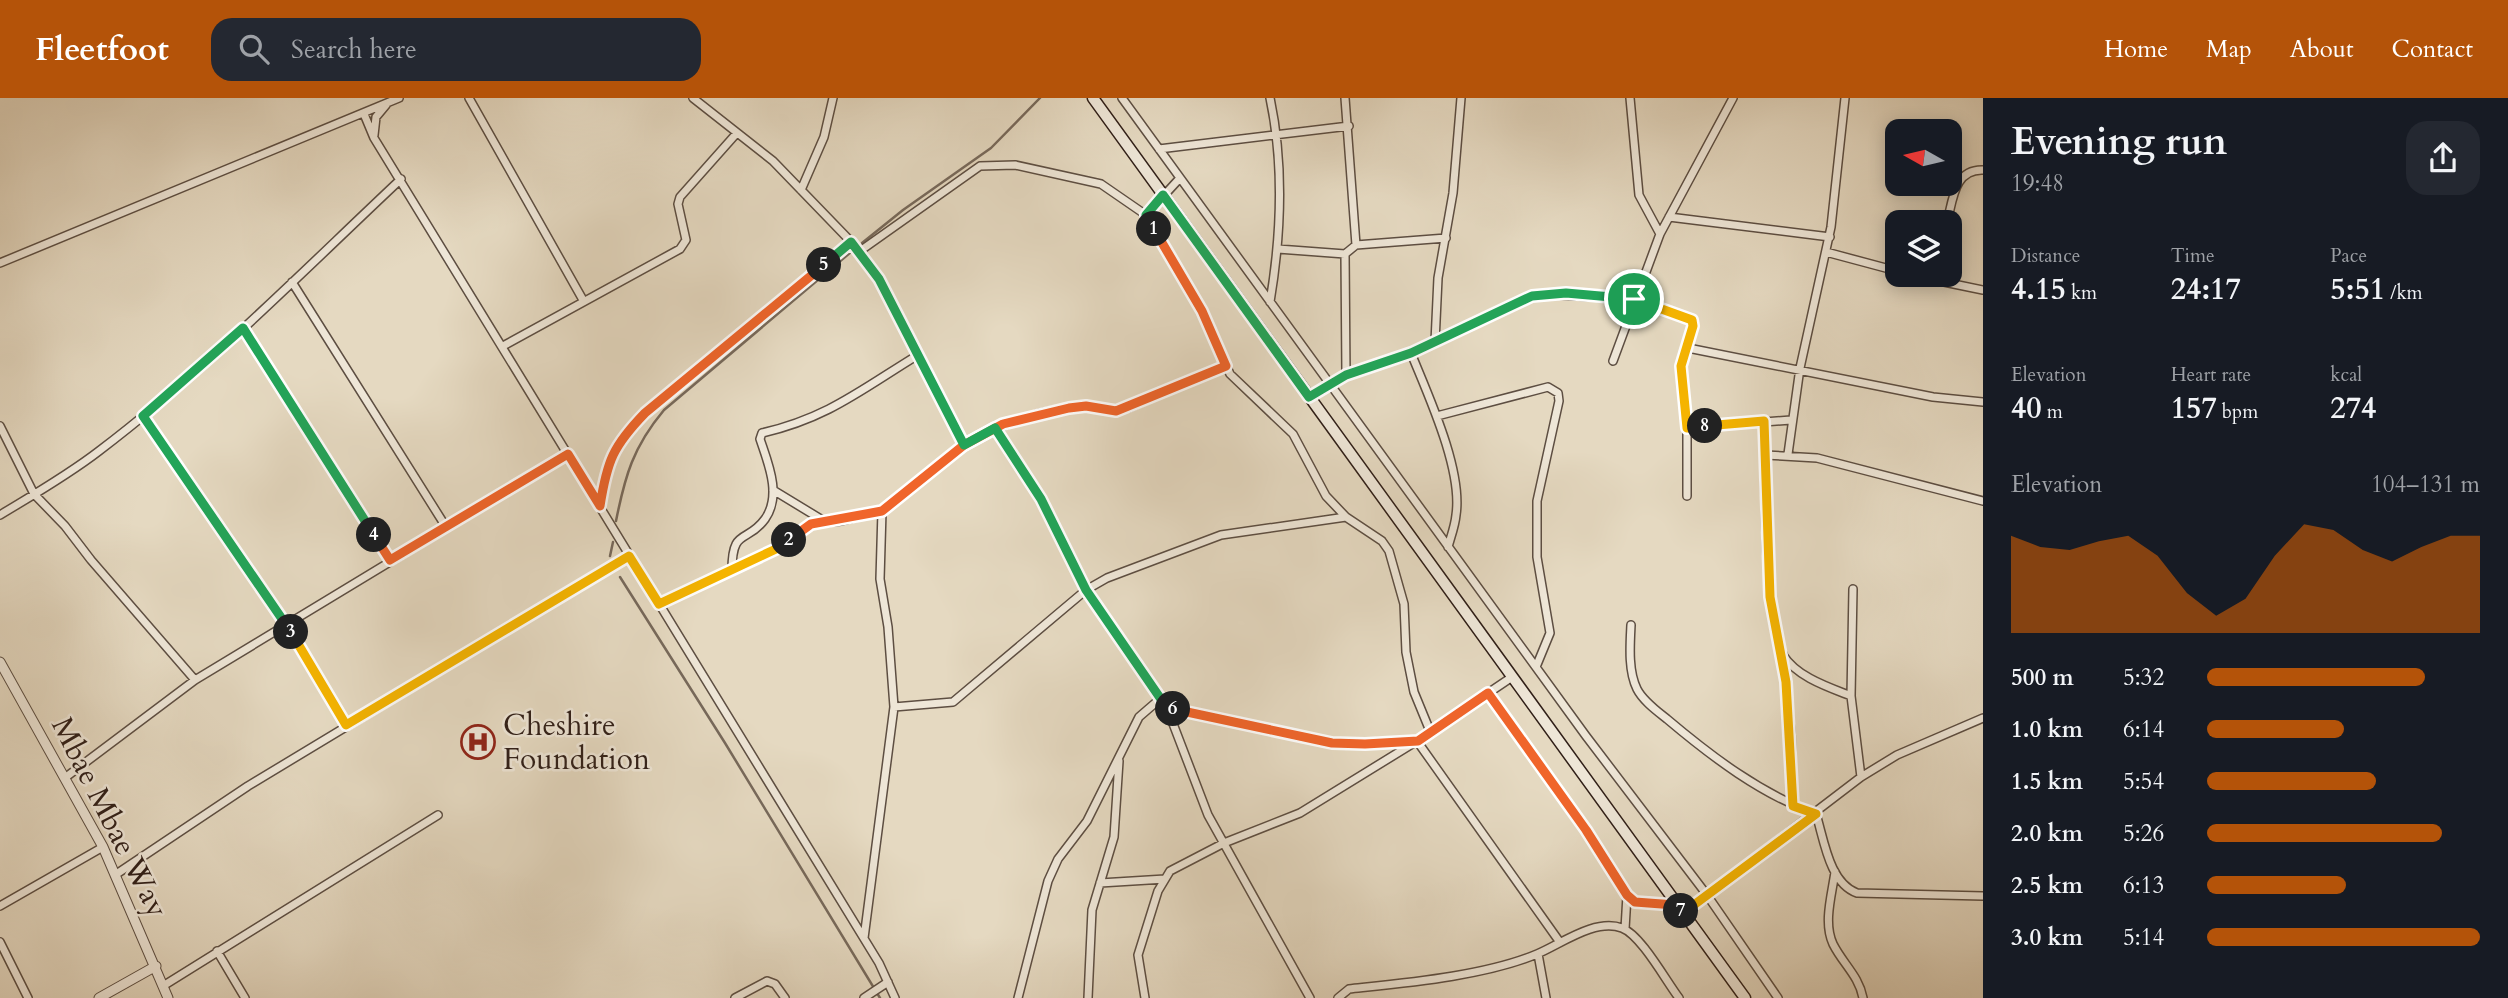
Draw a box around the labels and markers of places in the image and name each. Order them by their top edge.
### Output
pin: 1 [1136,212,1172,246]
pin: 5 [806,248,842,282]
pin [1604,269,1664,329]
pin: 8 [1688,408,1722,444]
pin: 4 [356,518,392,552]
pin: 2 [772,522,806,558]
pin: 3 [274,614,308,650]
pin: 6 [1156,692,1190,726]
place label: Cheshire Foundation [503,705,650,780]
hospital icon: Cheshire Foundation [459,723,497,761]
pin: 7 [1664,894,1698,928]

